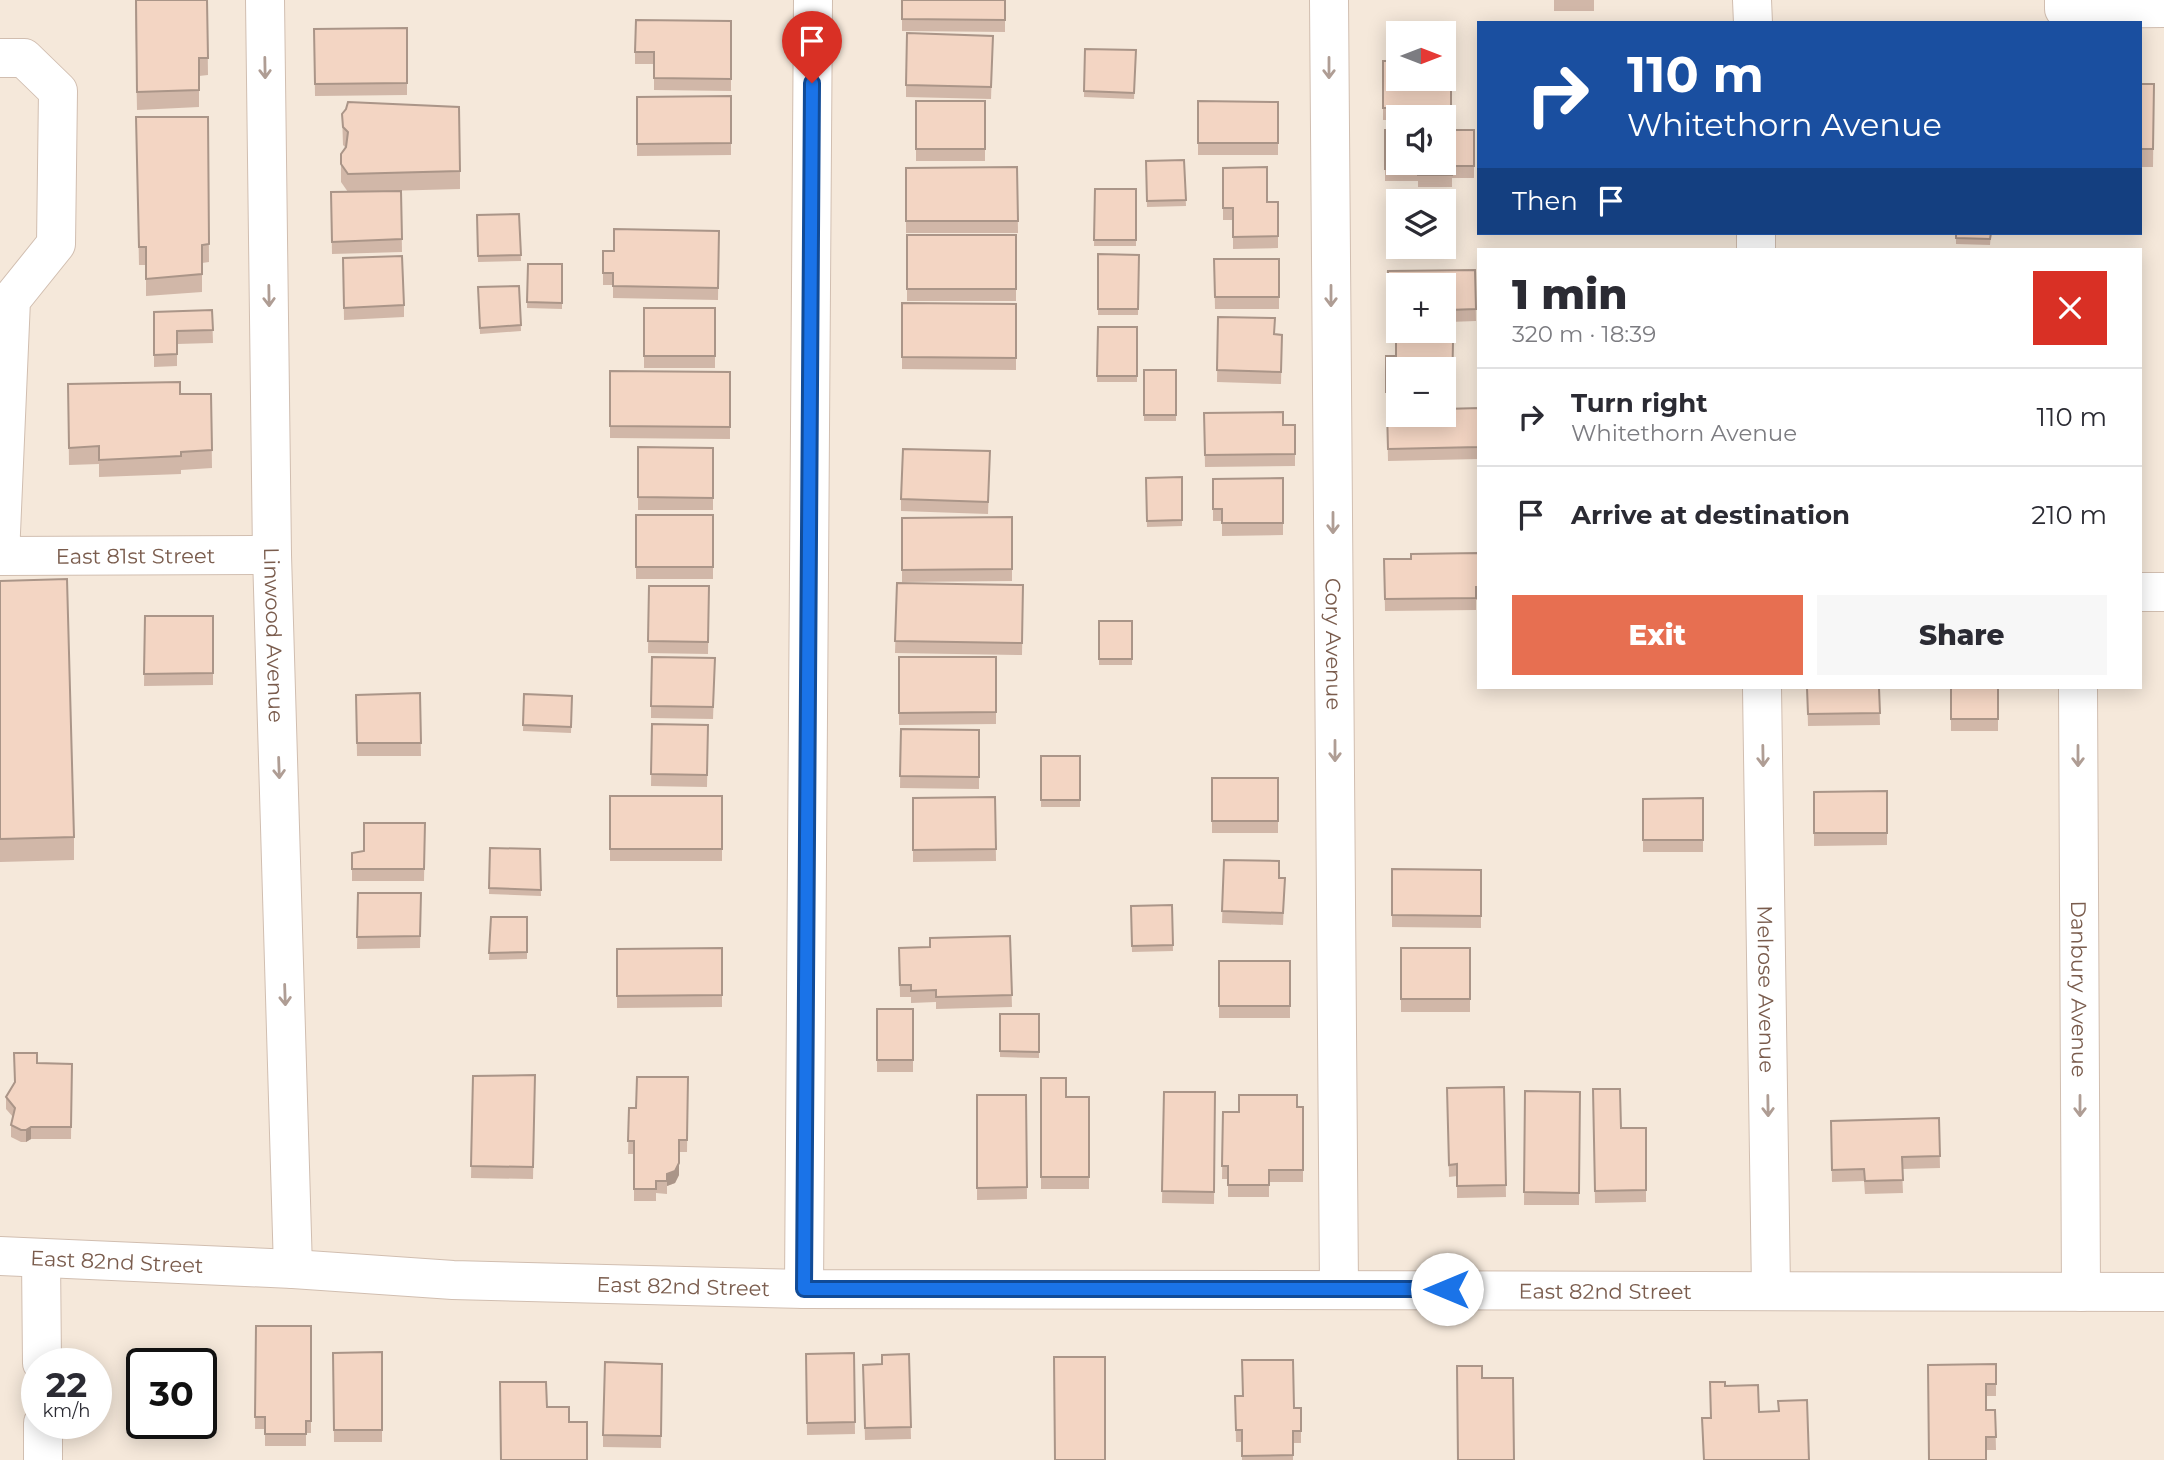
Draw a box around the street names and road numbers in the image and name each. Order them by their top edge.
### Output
street label: East 81st Street [56,543,215,568]
street label: Linwood Avenue [259,547,289,723]
street label: Cory Avenue [1321,578,1347,710]
street label: Danbury Avenue [2067,901,2092,1077]
street label: Melrose Avenue [1753,905,1780,1073]
street label: East 82nd Street [30,1245,204,1278]
street label: East 82nd Street [596,1271,770,1301]
street label: East 82nd Street [1518,1278,1692,1303]

